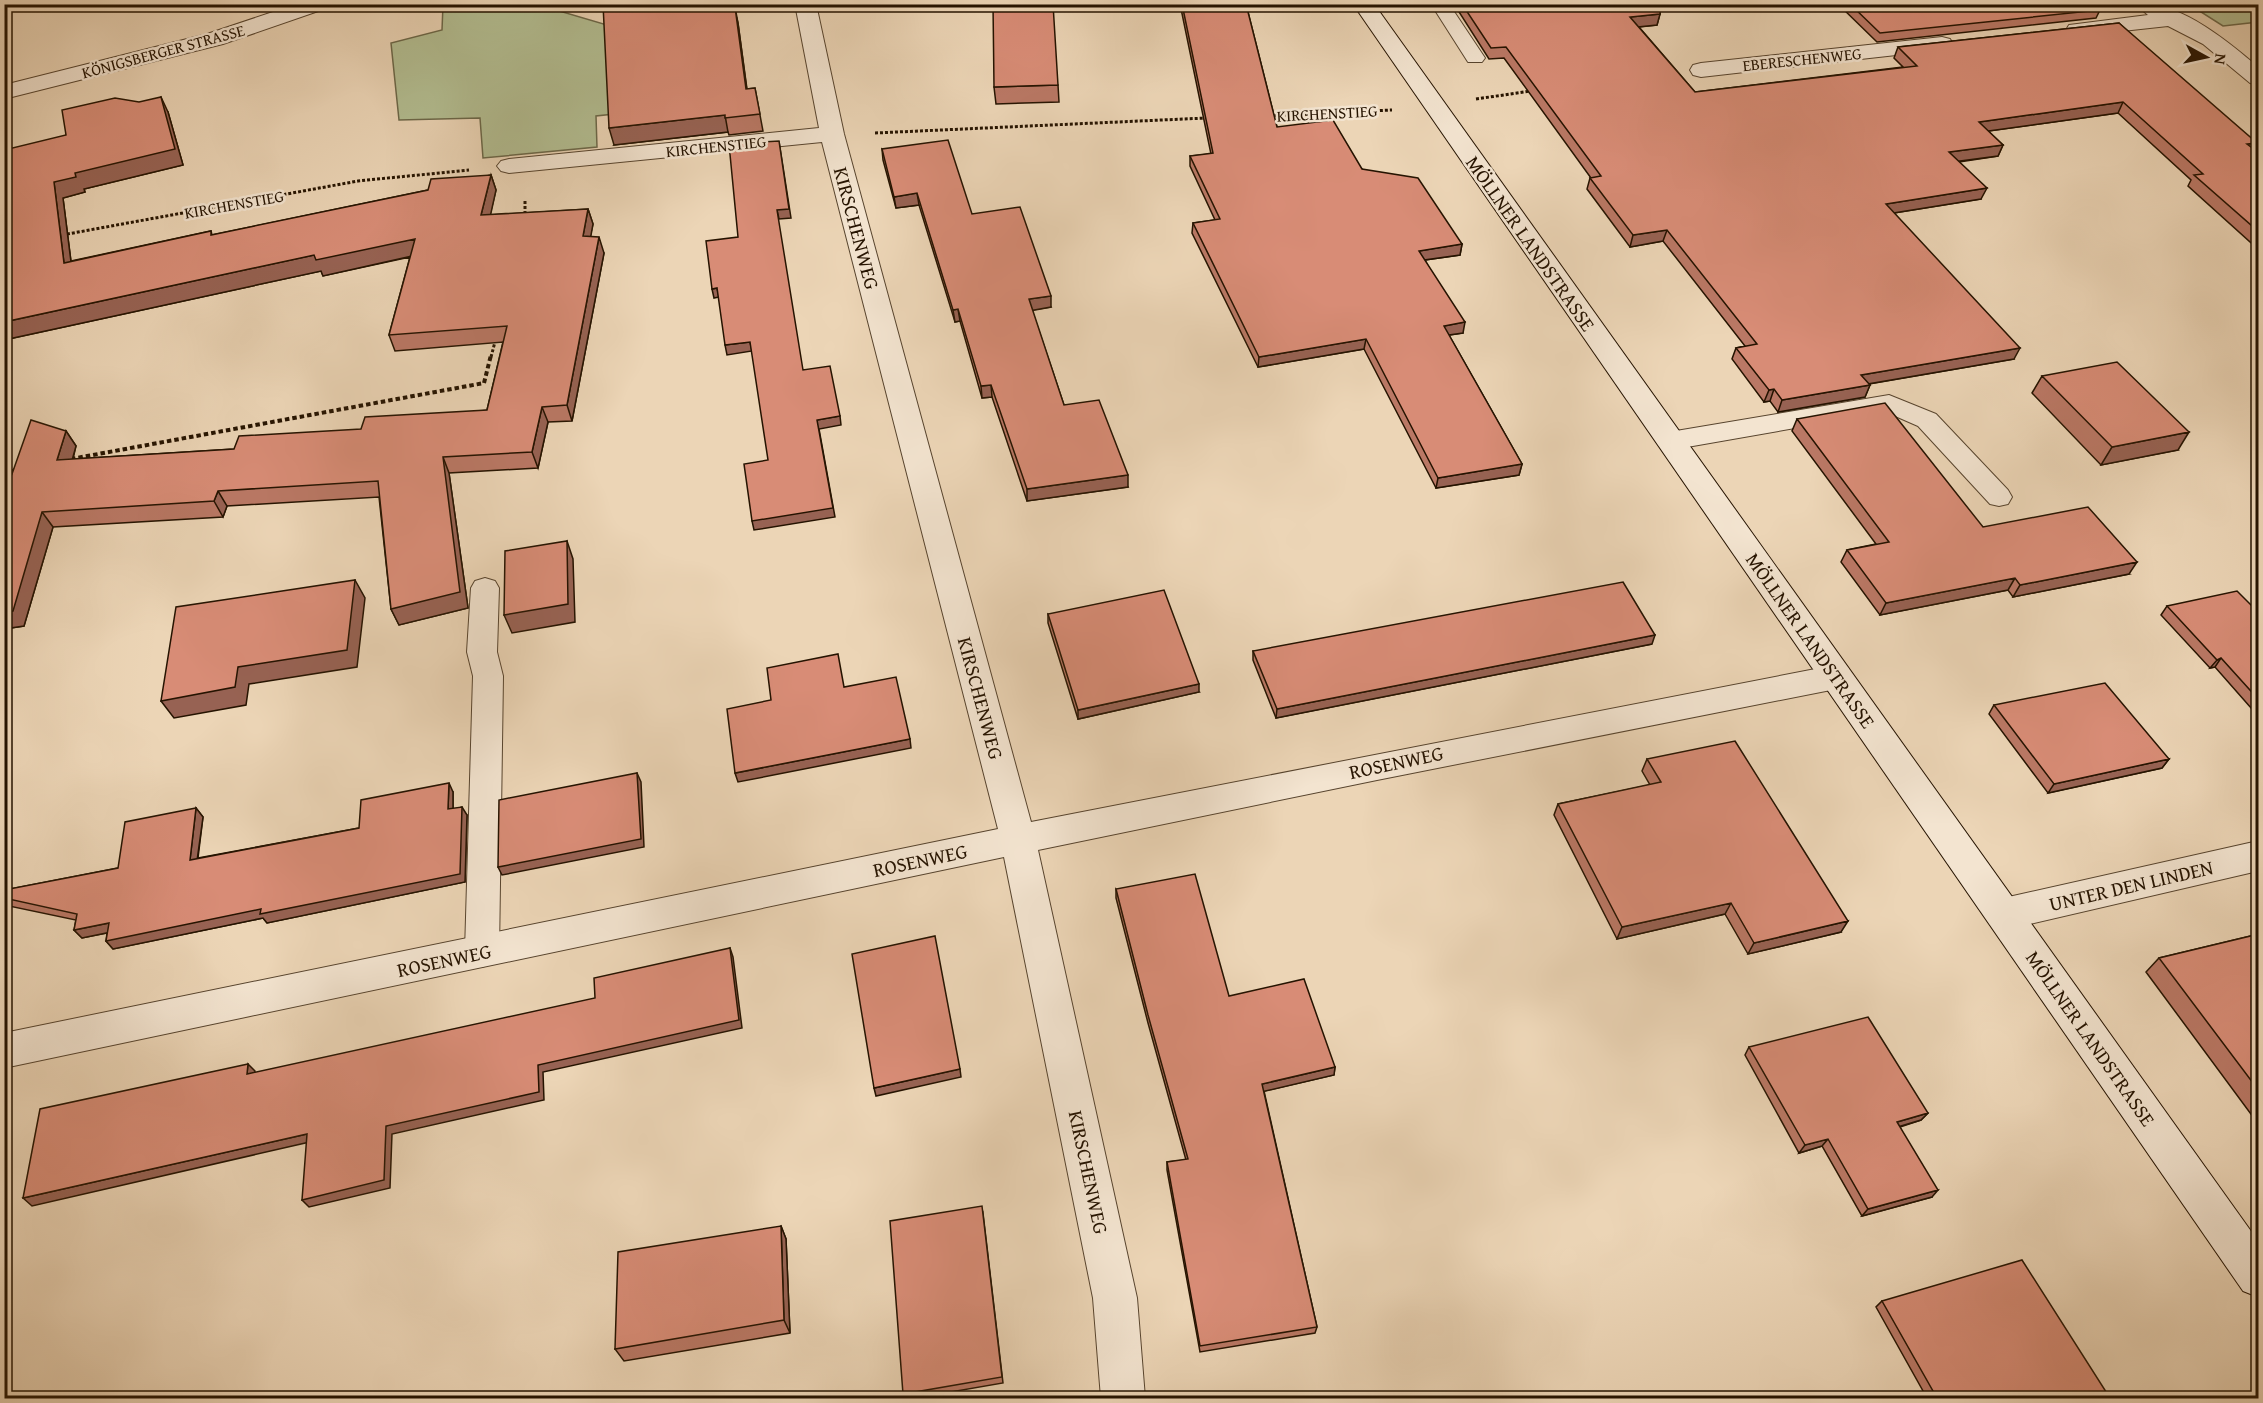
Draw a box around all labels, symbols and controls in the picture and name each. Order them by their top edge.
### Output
street label: KÖNIGSBERGER STRASSE [79,18,247,84]
north arrow [2176,27,2236,87]
street label: EBERESCHENWEG [1741,41,1863,77]
text: N [2208,52,2233,66]
street label: KIRCHENSTIEG [1276,98,1378,128]
street label: KIRCHENSTIEG [665,129,768,163]
street label: MÖLLNER LANDSTRASSE [1459,149,1603,337]
street label: KIRSCHENWEG [827,164,887,293]
street label: KIRCHENSTIEG [182,183,286,225]
street label: MÖLLNER LANDSTRASSE [1739,546,1883,734]
street label: KIRSCHENWEG [951,634,1011,763]
street label: ROSENWEG [1346,738,1446,786]
street label: ROSENWEG [870,836,970,884]
street label: UNTER DEN LINDEN [2046,852,2216,918]
street label: ROSENWEG [394,936,494,984]
street label: MÖLLNER LANDSTRASSE [2019,944,2163,1132]
street label: KIRSCHENWEG [1062,1108,1116,1237]

